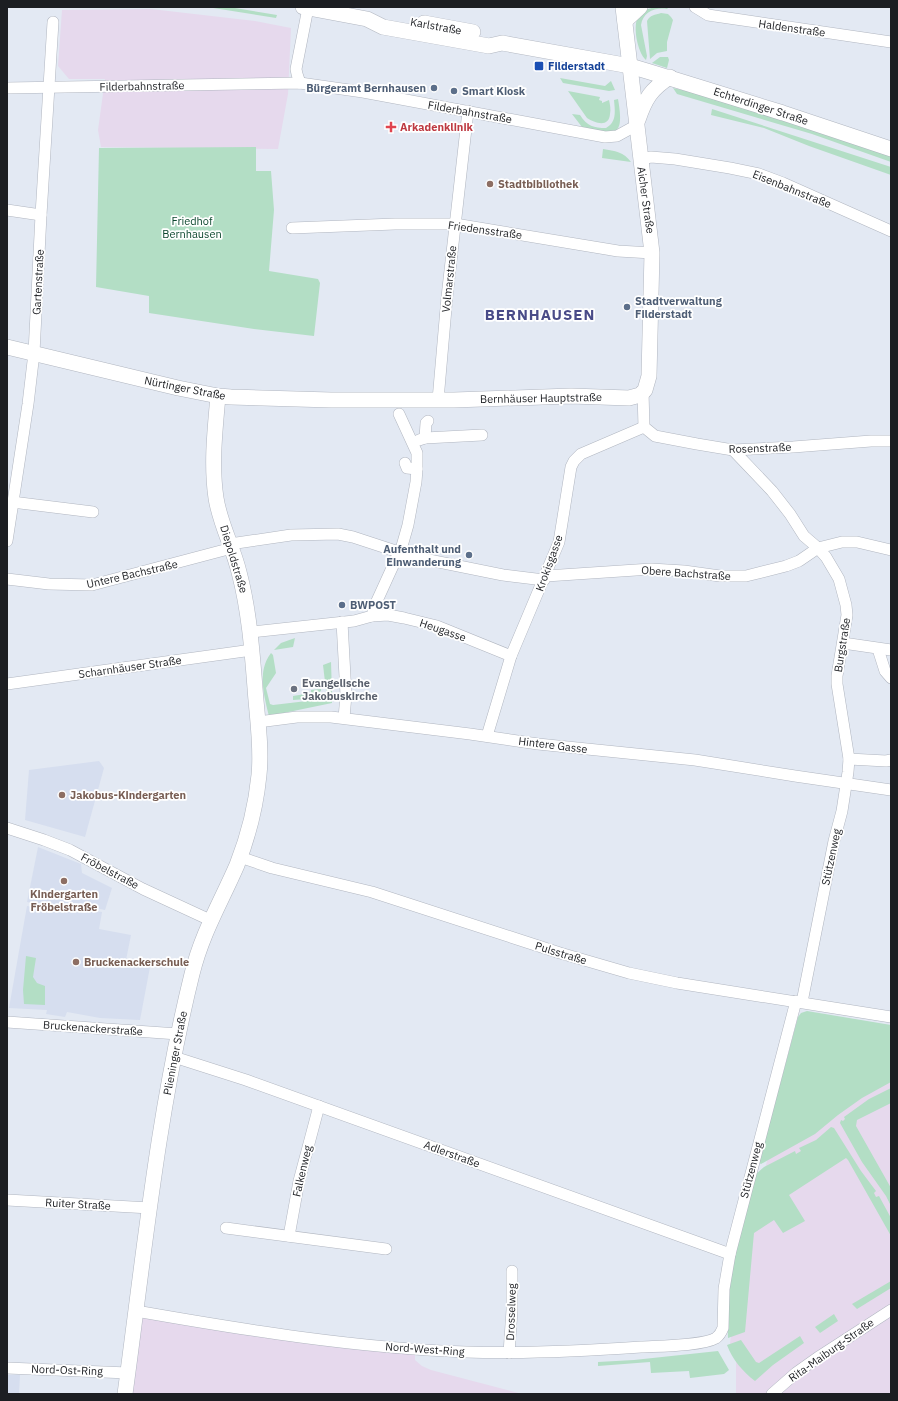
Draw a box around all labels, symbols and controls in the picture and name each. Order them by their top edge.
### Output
street label: Karlstraße [409,15,463,37]
street label: Haldenstraße [758,16,826,40]
place label: Filderstadt [548,59,605,73]
marker: Filderstadt [533,60,545,72]
street label: Filderbahnstraße [99,78,185,94]
place label: Bürgeramt Bernhausen [306,81,426,95]
marker: Bürgeramt Bernhausen [429,83,439,93]
place label: Smart Kiosk [462,84,526,98]
street label: Echterdinger Straße [712,84,810,128]
marker: Smart Kiosk [449,86,459,96]
street label: Filderbahnstraße [427,98,513,126]
place label: Arkadenklinik [400,120,474,134]
marker: Arkadenklinik [385,121,397,133]
street label: Aicher Straße [634,166,658,234]
street label: Eisenbahnstraße [751,167,833,211]
place label: Stadtbibliothek [498,177,579,191]
marker: Stadtbibliothek [485,179,495,189]
park label: Friedhof Bernhausen [162,214,222,241]
street label: Friedensstraße [447,218,523,242]
street label: Volmarstraße [439,245,459,313]
street label: Gartenstraße [29,249,47,315]
place label: Stadtverwaltung Filderstadt [635,294,723,321]
marker: Stadtverwaltung Filderstadt [622,302,632,312]
district label: BERNHAUSEN [485,305,595,324]
street label: Nürtinger Straße [143,373,227,403]
street label: Bernhäuser Hauptstraße [480,390,602,406]
street label: Rosenstraße [728,440,792,456]
street label: Diepoldstraße [217,523,251,595]
street label: Krokisgasse [532,533,566,593]
place label: Aufenthalt und Einwanderung [383,542,462,569]
marker: Aufenthalt und Einwanderung [464,550,474,560]
street label: Untere Bachstraße [85,557,179,591]
street label: Obere Bachstraße [641,563,731,583]
place label: BWPOST [350,598,397,612]
marker: BWPOST [337,600,347,610]
street label: Heugasse [418,616,468,644]
street label: Burgstraße [831,617,853,673]
street label: Scharnhäuser Straße [78,653,182,681]
place label: Evangelische Jakobuskirche [302,676,378,703]
marker: Evangelische Jakobuskirche [289,684,299,694]
street label: Hintere Gasse [518,734,588,756]
place label: Jakobus-Kindergarten [70,788,186,802]
marker: Jakobus-Kindergarten [57,790,67,800]
street label: Stützenweg [818,827,844,887]
street label: Fröbelstraße [79,850,141,892]
marker: Kindergarten Fröbelstraße [59,876,69,886]
place label: Kindergarten Fröbelstraße [30,887,98,914]
street label: Pulsstraße [533,939,589,967]
place label: Bruckenackerschule [84,955,189,969]
marker: Bruckenackerschule [71,957,81,967]
street label: Plieninger Straße [160,1010,190,1096]
street label: Bruckenackerstraße [43,1018,143,1038]
street label: Adlerstraße [422,1137,482,1171]
street label: Stützenweg [737,1140,765,1200]
street label: Falkenweg [289,1144,315,1198]
street label: Ruiter Straße [45,1195,111,1213]
street label: Drosselweg [503,1283,519,1341]
street label: Rita-Maiburg-Straße [786,1315,876,1385]
street label: Nord-West-Ring [385,1339,465,1359]
street label: Nord-Ost-Ring [31,1362,103,1378]

